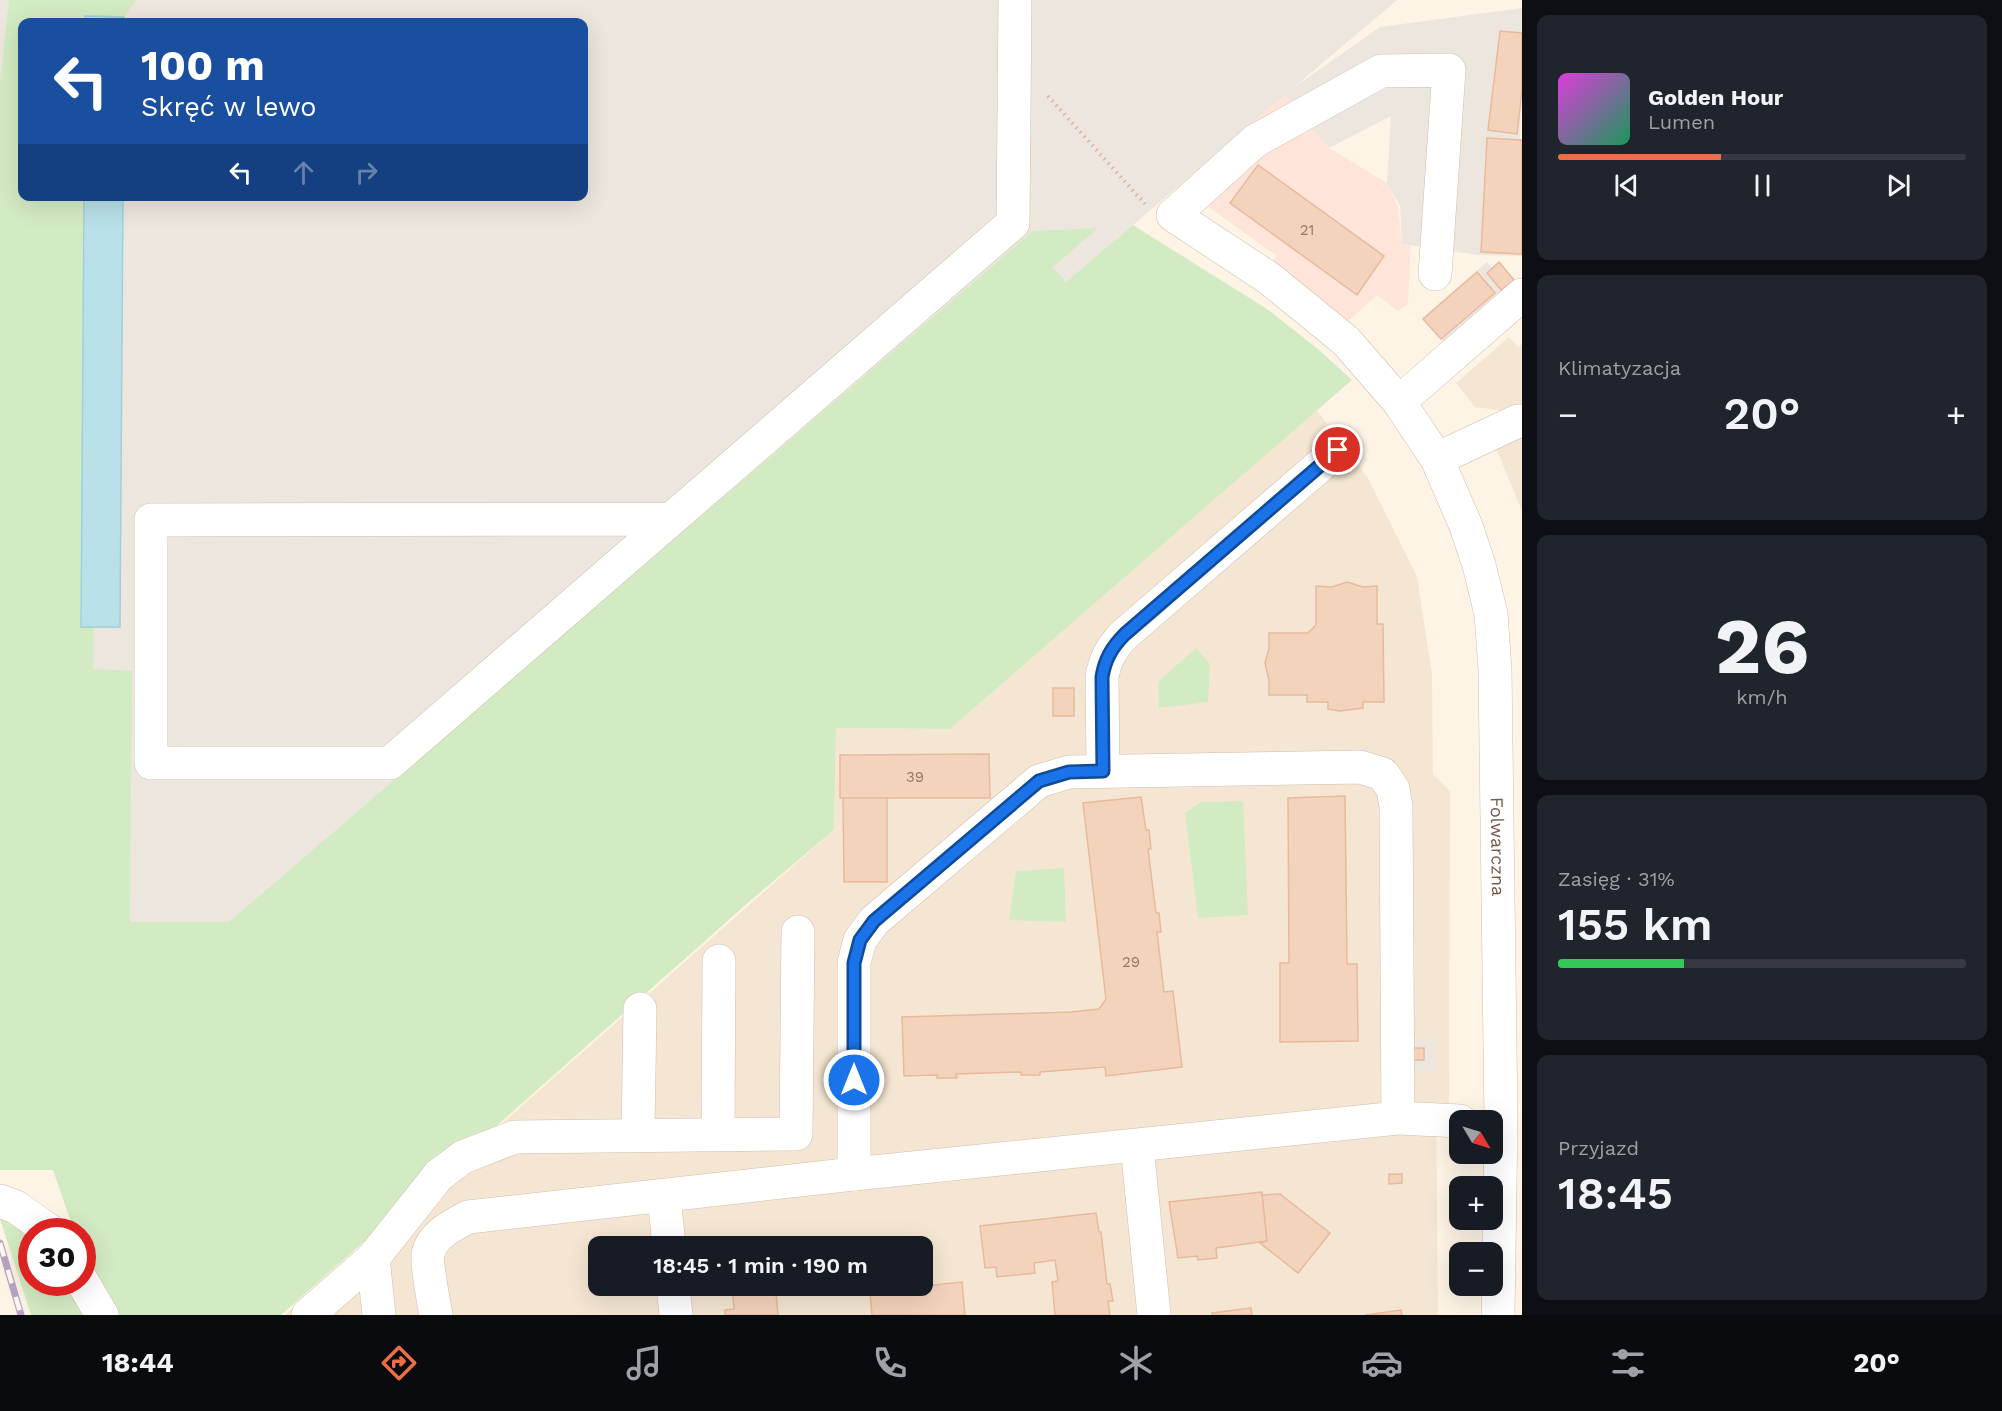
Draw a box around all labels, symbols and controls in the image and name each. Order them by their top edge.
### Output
text: 100 m [141,41,265,90]
icon: left [42,42,120,120]
text: Golden Hour [1648,85,1783,110]
text: Skręć w lewo [141,91,317,123]
text: Lumen [1648,110,1715,134]
icon: left [224,156,257,189]
icon: ahead [287,156,320,189]
icon: right [350,156,383,189]
icon: previous [1610,169,1643,202]
icon: pause [1746,169,1779,202]
icon: next [1882,169,1915,202]
house number: 21 [1300,221,1314,239]
text: Klimatyzacja [1558,356,1681,380]
text: 20° [1724,387,1800,440]
text: − [1558,395,1578,434]
text: + [1946,395,1966,434]
pin [1312,424,1363,475]
icon: arrive [1321,433,1354,466]
text: 26 [1715,600,1809,692]
text: km/h [1736,685,1788,709]
house number: 39 [906,768,924,786]
street label: Folwarczna [1487,797,1509,896]
text: Zasięg · 31% [1558,867,1675,891]
text: 155 km [1558,898,1713,951]
house number: 29 [1122,953,1140,971]
position arrow [822,1048,886,1112]
north arrow [1449,1110,1503,1164]
map controls [1449,1110,1503,1296]
text: Przyjazd [1558,1136,1639,1160]
text: 18:45 [1558,1167,1673,1220]
button: + [1449,1176,1503,1230]
speed limit sign: 30 [18,1218,96,1296]
button: − [1449,1242,1503,1296]
text: 18:45 · 1 min · 190 m [653,1253,868,1278]
icon: directions [378,1342,420,1384]
icon: music [623,1342,665,1384]
icon: phone [869,1342,911,1384]
icon: climate [1115,1342,1157,1384]
icon: car [1361,1342,1403,1384]
icon: filters [1607,1342,1649,1384]
text: 18:44 [102,1347,174,1379]
text: 20° [1853,1347,1900,1379]

